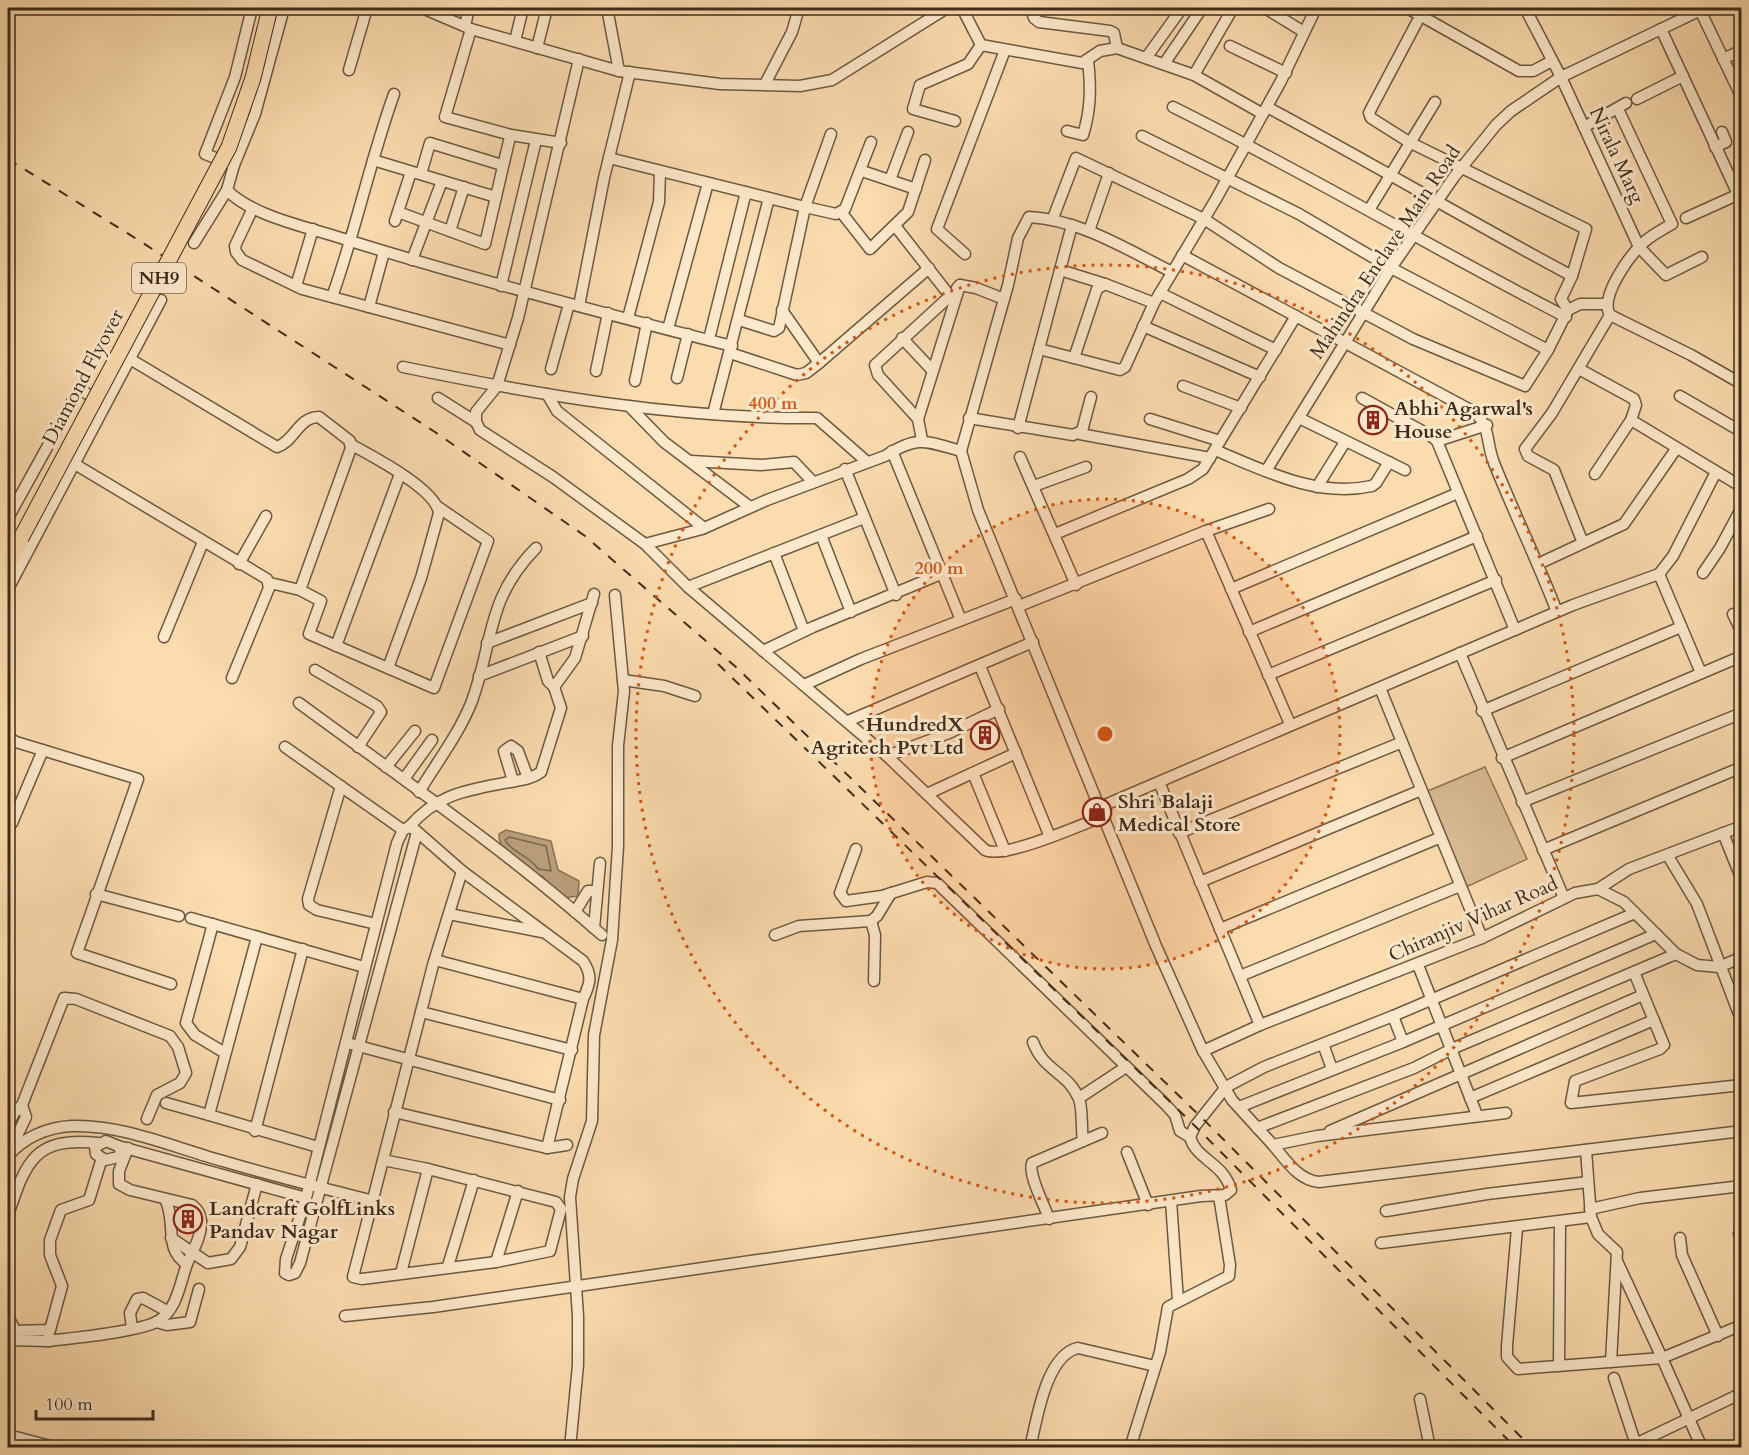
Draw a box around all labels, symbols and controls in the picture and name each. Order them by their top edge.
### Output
street label: Nirala Marg [1583,102,1651,208]
street label: Mahindra Enclave Main Road [1303,140,1467,364]
road number: NH9 [132,263,186,293]
street label: Diamond Flyover [36,304,130,450]
text: 400 m [748,391,798,416]
place label: Abhi Agarwal's House [1394,395,1533,445]
building icon: Abhi Agarwal's House [1357,404,1389,436]
text: 200 m [914,556,964,581]
place label: HundredX Agritech Pvt Ltd [811,711,965,761]
building icon: HundredX Agritech Pvt Ltd [969,719,1001,751]
centre of rings [1095,724,1115,744]
place label: Shri Balaji Medical Store [1118,788,1241,838]
shop icon: Shri Balaji Medical Store [1081,796,1113,828]
street label: Chiranjiv Vihar Road [1384,869,1562,968]
place label: Landcraft GolfLinks Pandav Nagar [209,1195,395,1245]
building icon: Landcraft GolfLinks Pandav Nagar [172,1203,204,1235]
scale bar [36,1383,153,1421]
text: 100 m [45,1392,93,1417]

